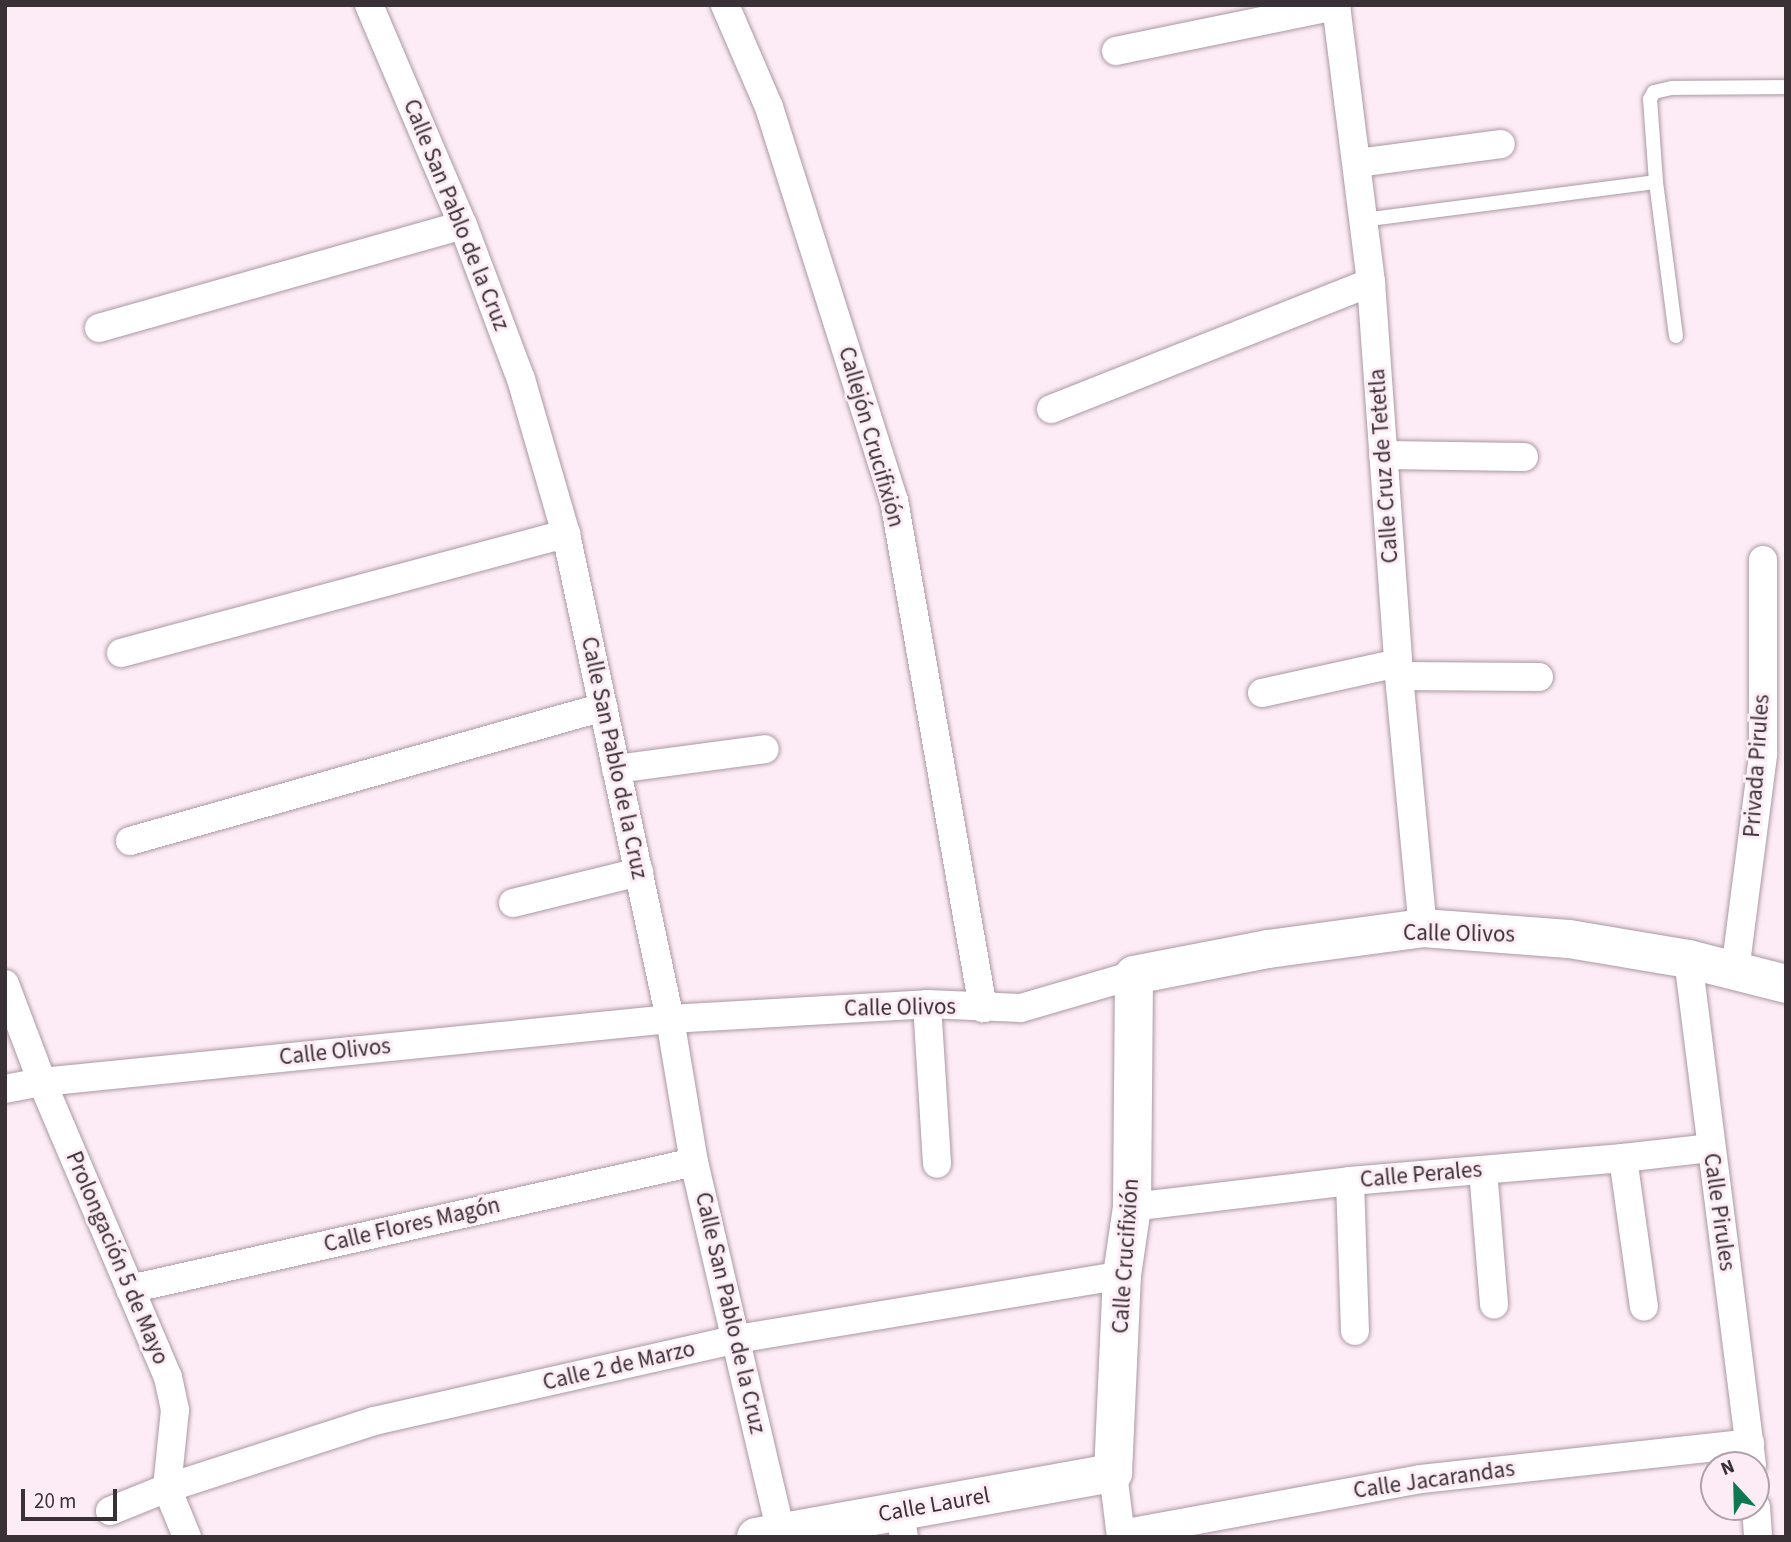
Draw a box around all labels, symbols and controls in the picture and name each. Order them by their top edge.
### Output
street label: Calle San Pablo de la Cruz [397,95,515,335]
street label: Callejón Crucifixión [832,344,910,530]
street label: Calle Cruz de Tetetla [1363,368,1405,564]
street label: Calle San Pablo de la Cruz [575,634,653,882]
street label: Privada Pirules [1738,693,1776,839]
street label: Calle Olivos [1403,919,1515,949]
street label: Calle Olivos [844,993,956,1023]
street label: Calle Olivos [278,1032,392,1072]
street label: Prolongación 5 de Mayo [60,1147,174,1369]
street label: Calle Pirules [1697,1151,1741,1273]
street label: Calle Perales [1359,1156,1483,1194]
street label: Calle Crucifixión [1107,1177,1145,1335]
street label: Calle San Pablo de la Cruz [689,1190,771,1436]
street label: Calle Flores Magón [321,1191,503,1259]
street label: Calle 2 de Marzo [540,1335,698,1397]
north arrow [1700,1451,1770,1521]
text: N [1717,1453,1739,1483]
street label: Calle Jacarandas [1352,1455,1516,1505]
scale bar [24,1476,121,1520]
street label: Calle Laurel [876,1482,992,1528]
text: 20 m [34,1486,76,1516]

